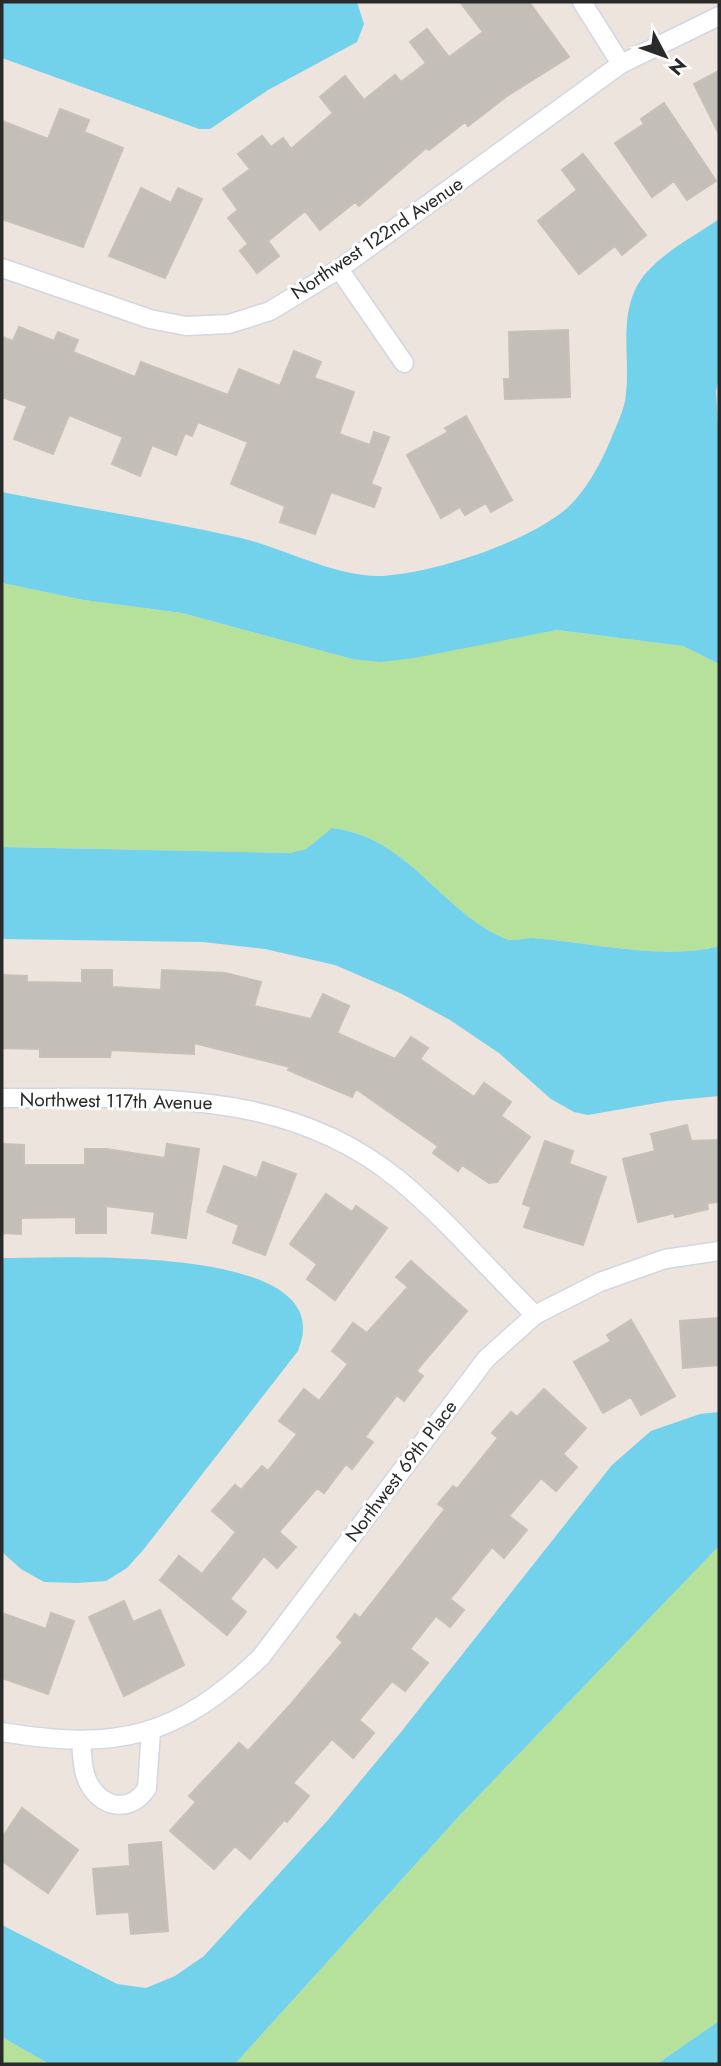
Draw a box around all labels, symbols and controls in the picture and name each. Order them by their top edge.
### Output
north arrow [630,21,700,91]
text: N [662,52,693,81]
street label: Northwest 122nd Avenue [286,170,469,306]
street label: Northwest 117th Avenue [19,1086,213,1116]
street label: Northwest 69th Place [339,1394,463,1548]

